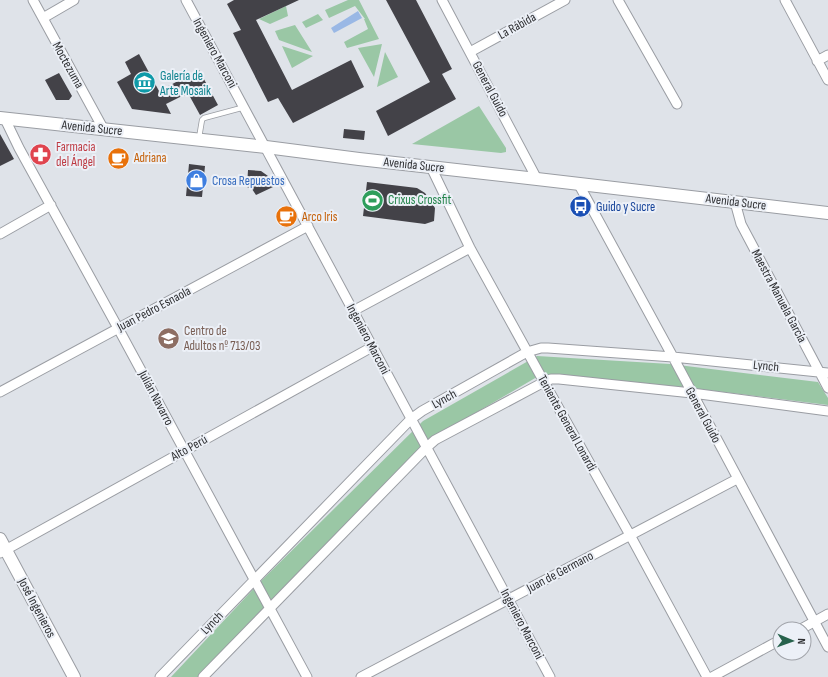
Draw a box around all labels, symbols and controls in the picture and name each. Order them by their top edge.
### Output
street label: La Rábida [495,9,539,43]
street label: Ingeniero Marconi [189,15,241,91]
street label: Moctezuma [49,39,87,91]
street label: General Guido [469,58,511,120]
place label: Galería de Arte Mosaik [159,68,211,99]
museum icon: Galería de Arte Mosaik [132,70,158,96]
street label: Avenida Sucre [60,117,123,139]
place label: Farmacia del Ángel [56,139,95,170]
pharmacy icon: Farmacia del Ángel [27,141,53,167]
cafe icon: Adriana [106,145,132,171]
place label: Adriana [133,150,167,166]
street label: Avenida Sucre [382,154,445,176]
shop icon: Crosa Repuestos [183,168,209,194]
place label: Crosa Repuestos [212,173,285,189]
sports icon: Crixus Crossfit [360,187,386,213]
street label: Avenida Sucre [704,190,767,214]
place label: Crixus Crossfit [388,192,451,208]
bus stop icon: Guido y Sucre [568,194,594,220]
place label: Guido y Sucre [596,199,655,215]
cafe icon: Arco Iris [273,204,299,230]
place label: Arco Iris [301,209,338,225]
street label: Maestra Manuela García [748,247,810,345]
street label: Juan Pedro Esnaola [113,283,194,336]
street label: Ingeniero Marconi [343,301,393,377]
place label: Centro de Adultos nº 713/03 [183,323,260,354]
school or university icon: Centro de Adultos nº 713/03 [155,325,181,351]
street label: Lynch [752,357,780,375]
street label: Julián Navarro [134,367,177,428]
street label: Teniente General Lonardi [534,372,600,474]
street label: General Guido [682,384,724,446]
street label: Lynch [429,386,459,412]
street label: Alto Perú [167,431,210,465]
street label: Juan de Germano [523,548,596,597]
street label: José Ingenieros [14,574,60,641]
street label: Ingeniero Marconi [497,586,547,662]
street label: Lynch [197,608,227,638]
north arrow [772,621,812,661]
text: N [795,638,808,645]

